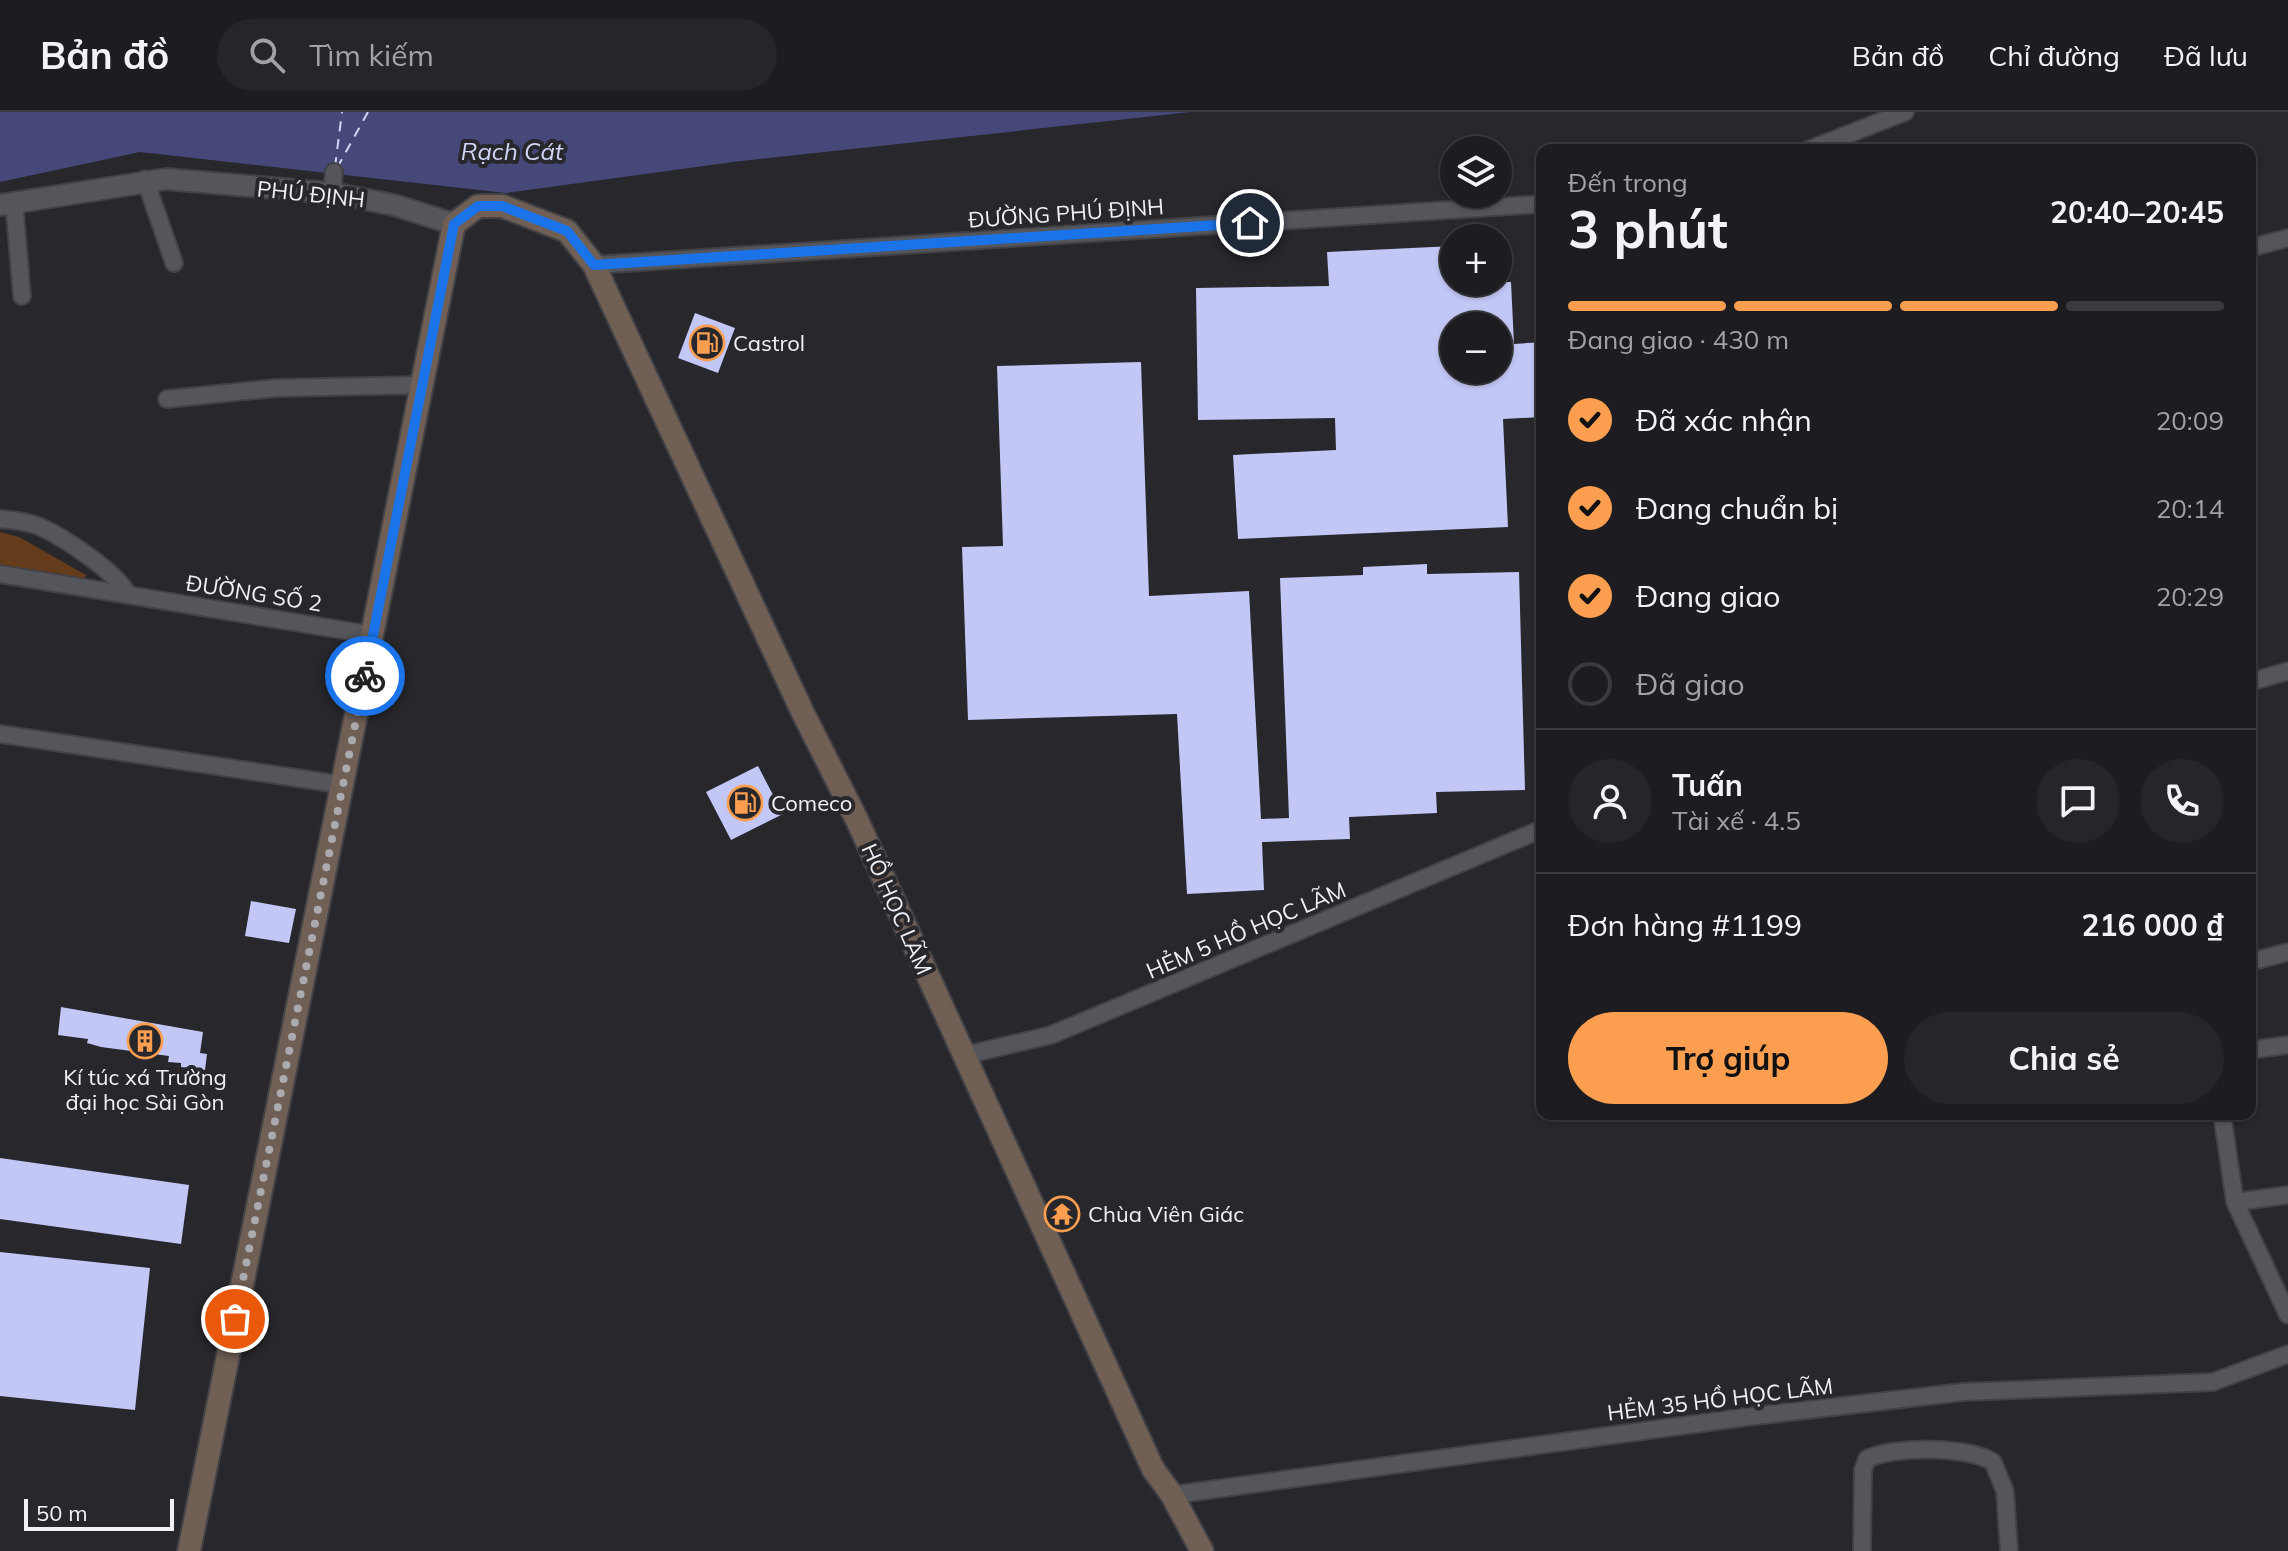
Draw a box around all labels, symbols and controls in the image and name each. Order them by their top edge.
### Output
search box [217,19,777,91]
text: Bản đồ [40,31,169,79]
icon: search [245,33,289,77]
text: Tìm kiếm [309,36,434,74]
text: Bản đồ [1852,38,1944,73]
text: Chỉ đường [1988,38,2120,73]
text: Đã lưu [2164,38,2248,73]
water label: Rạch Cát [461,136,564,166]
map controls [1440,136,1512,384]
button: layers [1440,136,1512,208]
text: Đến trong [1568,166,1688,199]
street label: PHÚ ĐỊNH [256,174,366,214]
pin [1216,189,1284,257]
street label: ĐƯỜNG PHÚ ĐỊNH [967,192,1165,234]
text: 20:40–20:45 [2050,193,2224,231]
text: 3 phút [1568,196,1728,261]
icon: home [1228,201,1272,245]
button: + [1440,224,1512,296]
button: − [1440,312,1512,384]
text: Đang giao · 430 m [1568,323,1789,356]
fuel station icon: Castrol [688,324,726,362]
place label: Castrol [733,329,805,357]
icon: check [1568,398,1612,442]
text: Đã xác nhận [1636,401,1812,439]
text: 20:09 [2156,404,2224,437]
icon: check [1568,486,1612,530]
text: Đang chuẩn bị [1636,489,1838,527]
text: 20:14 [2156,492,2224,525]
street label: ĐƯỜNG SỐ 2 [184,568,324,618]
icon: check [1568,574,1612,618]
text: Đang giao [1636,577,1780,615]
text: 20:29 [2156,580,2224,613]
courier [325,636,405,716]
icon: bike [343,654,387,698]
text: Đã giao [1636,665,1745,703]
button: person [1568,759,1652,843]
button: chat [2036,759,2120,843]
button: phone [2140,759,2224,843]
text: Tuấn [1672,766,1743,804]
fuel station icon: Comeco [726,784,764,822]
place label: Comeco [771,789,852,817]
text: Tài xế · 4.5 [1672,804,1801,837]
street label: HỒ HỌC LÃM [856,839,938,979]
street label: HẺM 5 HỒ HỌC LÃM [1142,875,1350,985]
text: Đơn hàng #1199 [1568,906,1802,944]
text: 216 000 ₫ [2082,906,2224,944]
button: Trợ giúp [1568,1012,1888,1104]
button: Chia sẻ [1904,1012,2224,1104]
building icon: Kí túc xá Trường đại học Sài Gòn [126,1022,164,1060]
place label: Kí túc xá Trường đại học Sài Gòn [63,1063,227,1116]
temple icon: Chùa Viên Giác [1043,1195,1081,1233]
place label: Chùa Viên Giác [1088,1200,1244,1228]
pin [201,1285,269,1353]
icon: bag [213,1297,257,1341]
street label: HẺM 35 HỒ HỌC LÃM [1605,1371,1835,1427]
scale bar [24,1495,174,1531]
text: 50 m [36,1499,87,1527]

